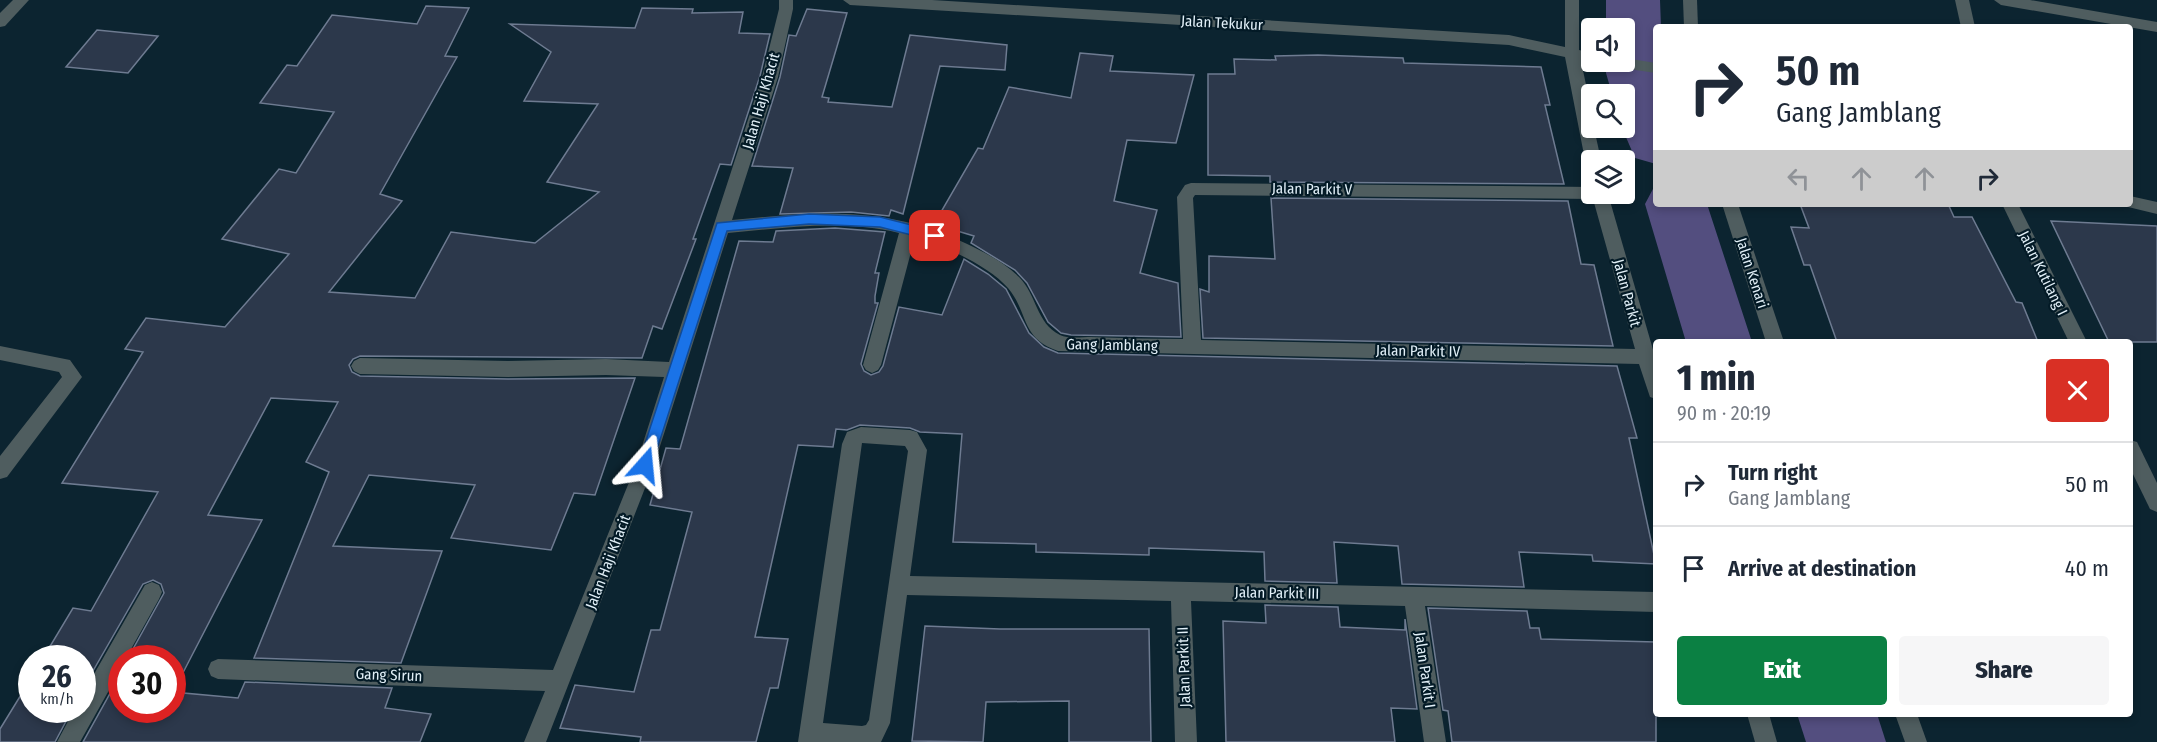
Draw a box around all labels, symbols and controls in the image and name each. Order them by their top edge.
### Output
street label: Jalan Tekukur [1180,12,1264,34]
map controls [1581,18,1635,204]
button: sound [1581,18,1635,72]
text: 50 m [1776,46,1860,96]
icon: right [1677,48,1755,126]
street label: Jalan Haji Khacit [739,51,783,151]
button: search [1581,84,1635,138]
text: Gang Jamblang [1776,97,1941,129]
button: layers [1581,150,1635,204]
icon: left [1782,162,1815,195]
icon: ahead [1845,162,1878,195]
icon: ahead [1908,162,1941,195]
icon: right [1971,162,2004,195]
street label: Jalan Parkit V [1272,179,1353,199]
pin [909,210,960,261]
icon: arrive [918,219,951,252]
street label: Jalan Kutilang I [2015,228,2071,318]
street label: Jalan Kenari [1732,235,1772,311]
street label: Jalan Parkit [1609,257,1645,329]
street label: Gang Jamblang [1066,335,1158,355]
street label: Jalan Parkit IV [1376,341,1461,361]
text: 1 min [1677,356,1755,400]
button: close [2046,359,2109,422]
text: 90 m · 20:19 [1677,401,1771,425]
position arrow [613,433,677,497]
text: Turn right [1728,459,1817,486]
icon: right [1677,468,1710,501]
text: 50 m [2065,471,2109,498]
text: Gang Jamblang [1728,486,1850,510]
street label: Jalan Haji Khacit [582,512,634,612]
icon: arrive [1677,552,1710,585]
text: Arrive at destination [1728,555,1916,582]
text: 40 m [2065,555,2109,582]
street label: Jalan Parkit III [1235,583,1319,603]
street label: Jalan Parkit II [1174,626,1194,708]
street label: Jalan Parkit I [1411,631,1439,709]
button: Exit [1677,636,1887,705]
button: Share [1899,636,2109,705]
speed limit sign: 30 [108,645,186,723]
text: 26 [42,659,72,695]
street label: Gang Sirun [355,665,423,685]
text: km/h [40,690,74,708]

